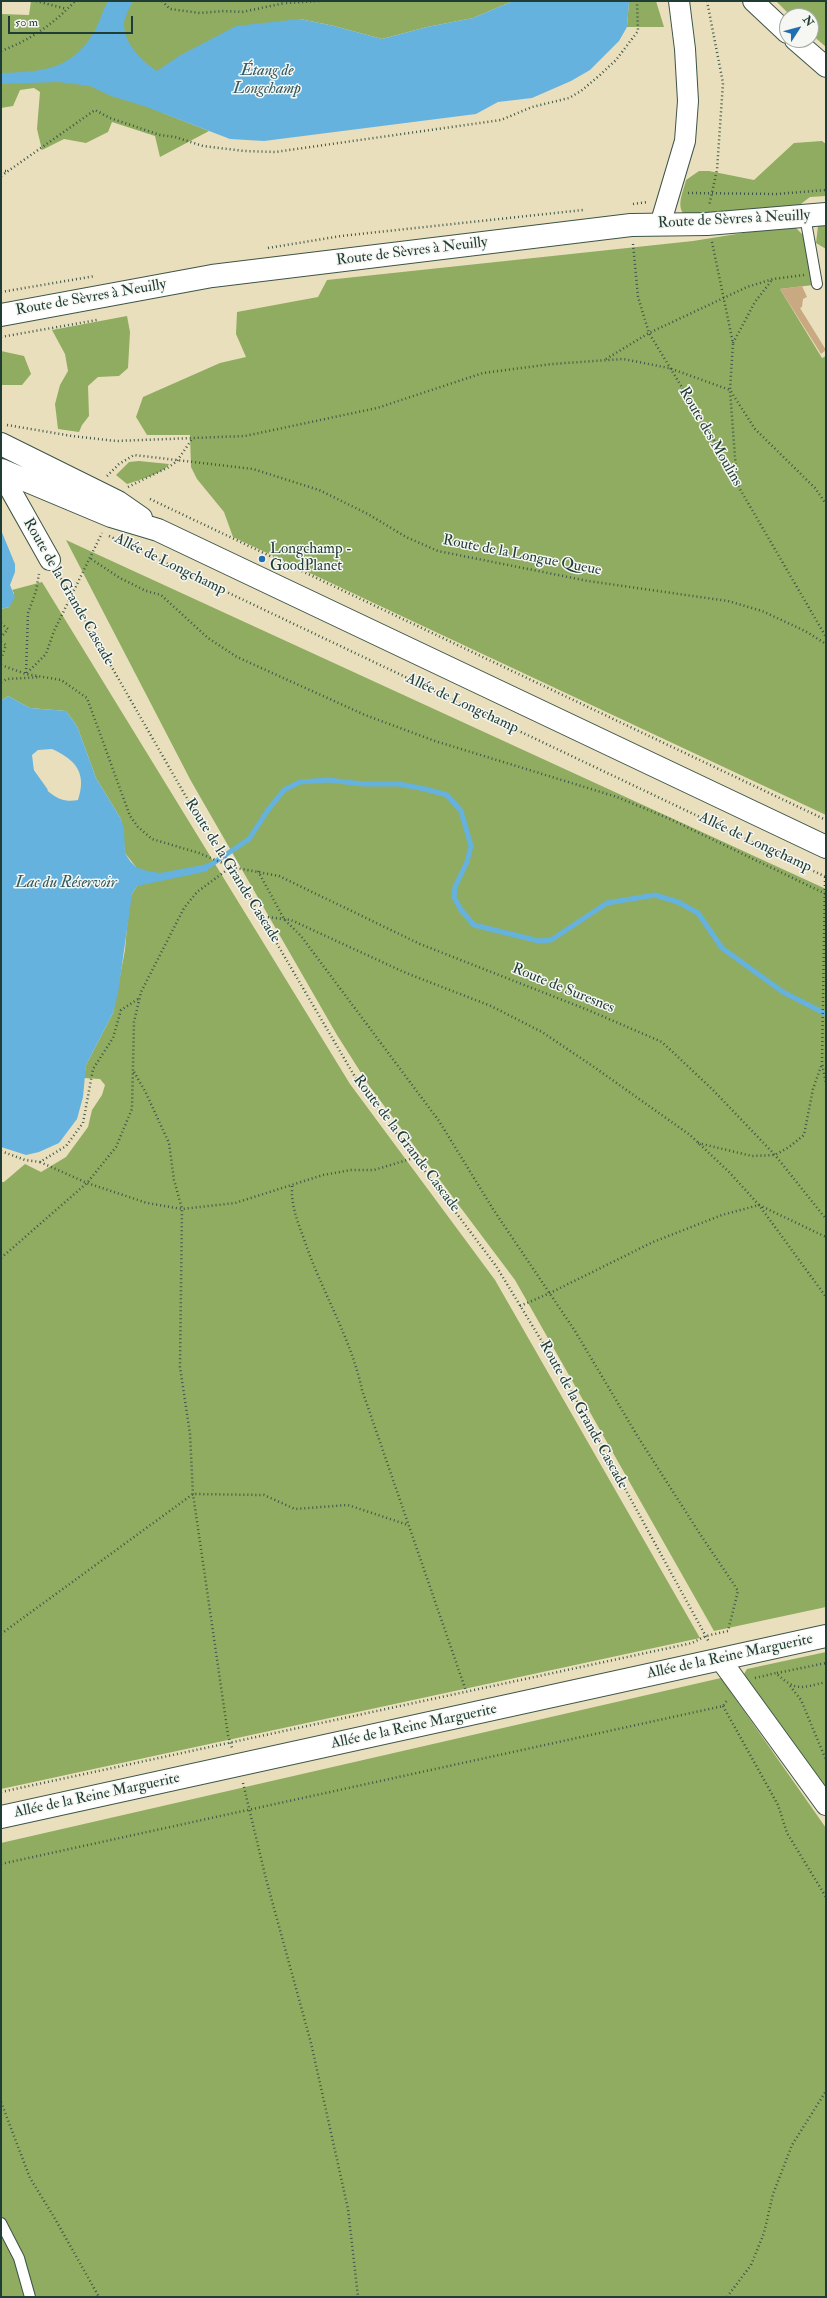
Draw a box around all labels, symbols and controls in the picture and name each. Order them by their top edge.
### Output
scale bar [10,8,135,34]
north arrow [779,8,819,48]
text: N [800,13,816,29]
text: 50 m [15,15,38,30]
water label: Étang de Longchamp [233,62,301,100]
street label: Route de Sèvres à Neuilly [657,207,811,233]
street label: Route de Sèvres à Neuilly [335,234,489,270]
street label: Route de Sèvres à Neuilly [14,276,168,320]
street label: Route des Moulins [674,384,746,490]
street label: Route de la Grande Cascade [19,515,117,669]
street label: Allée de Longchamp [111,530,229,600]
street label: Route de la Longue Queue [441,532,603,580]
place label: Longchamp - GoodPlanet [270,541,352,576]
marker: Longchamp - GoodPlanet [257,554,267,564]
street label: Allée de Longchamp [403,670,521,738]
street label: Route de la Grande Cascade [180,796,284,946]
street label: Allée de Longchamp [696,809,814,877]
water label: Lac du Réservoir [15,874,117,894]
street label: Route de Suresnes [509,960,617,1018]
street label: Route de la Grande Cascade [349,1072,463,1216]
street label: Route de la Grande Cascade [535,1338,631,1492]
street label: Allée de la Reine Marguerite [645,1631,815,1683]
street label: Allée de la Reine Marguerite [329,1701,499,1753]
street label: Allée de la Reine Marguerite [12,1770,182,1822]

